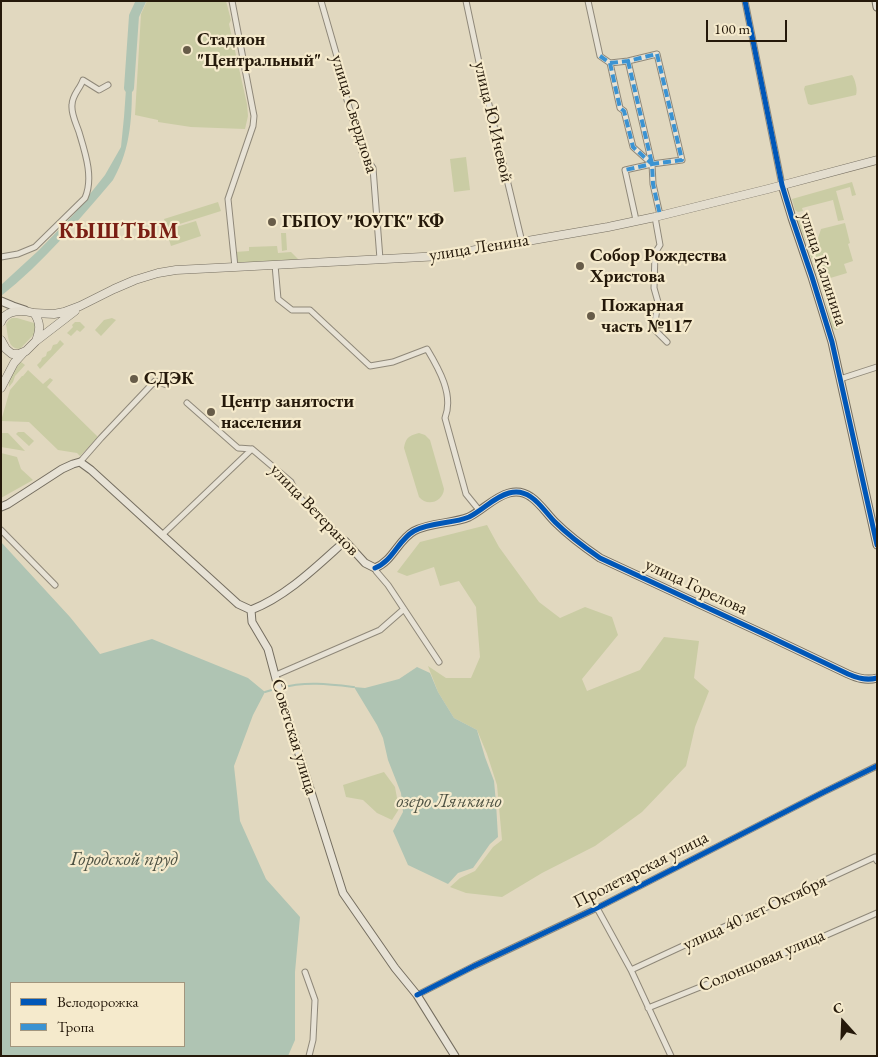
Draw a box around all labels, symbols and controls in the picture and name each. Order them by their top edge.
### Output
scale bar [708,10,789,42]
text: 100 m [714,19,750,38]
place label: Стадион "Центральный" [197,29,321,72]
marker: Стадион "Центральный" [181,44,193,56]
street label: улица Свердлова [326,52,382,176]
street label: улица Ю.Ичевой [469,59,517,185]
street label: улица Калинина [794,209,852,329]
place label: ГБПОУ "ЮУГК" КФ [282,211,444,233]
marker: ГБПОУ "ЮУГК" КФ [266,216,278,228]
district label: КЫШТЫМ [58,219,180,245]
street label: улица Ленина [427,229,531,267]
place label: Собор Рождества Христова [590,245,727,288]
marker: Собор Рождества Христова [574,260,586,272]
place label: Пожарная часть №117 [601,295,692,338]
marker: Пожарная часть №117 [585,310,597,322]
place label: СДЭК [144,368,194,390]
marker: СДЭК [128,373,140,385]
place label: Центр занятости населения [221,391,354,434]
marker: Центр занятости населения [205,406,217,418]
street label: улица Ветеранов [265,459,363,561]
street label: улица Горелова [641,554,751,620]
street label: Советская улица [266,676,322,798]
water label: озеро Лянкино [396,791,502,813]
street label: Пролетарская улица [570,827,712,913]
water label: Городской пруд [70,849,178,871]
street label: улица 40 лет Октября [680,870,830,956]
street label: Солонцовая улица [696,925,828,997]
legend [10,982,185,1047]
text: Велодорожка [57,992,138,1011]
north arrow [818,997,868,1047]
text: С [830,998,846,1018]
text: Тропа [57,1017,94,1036]

